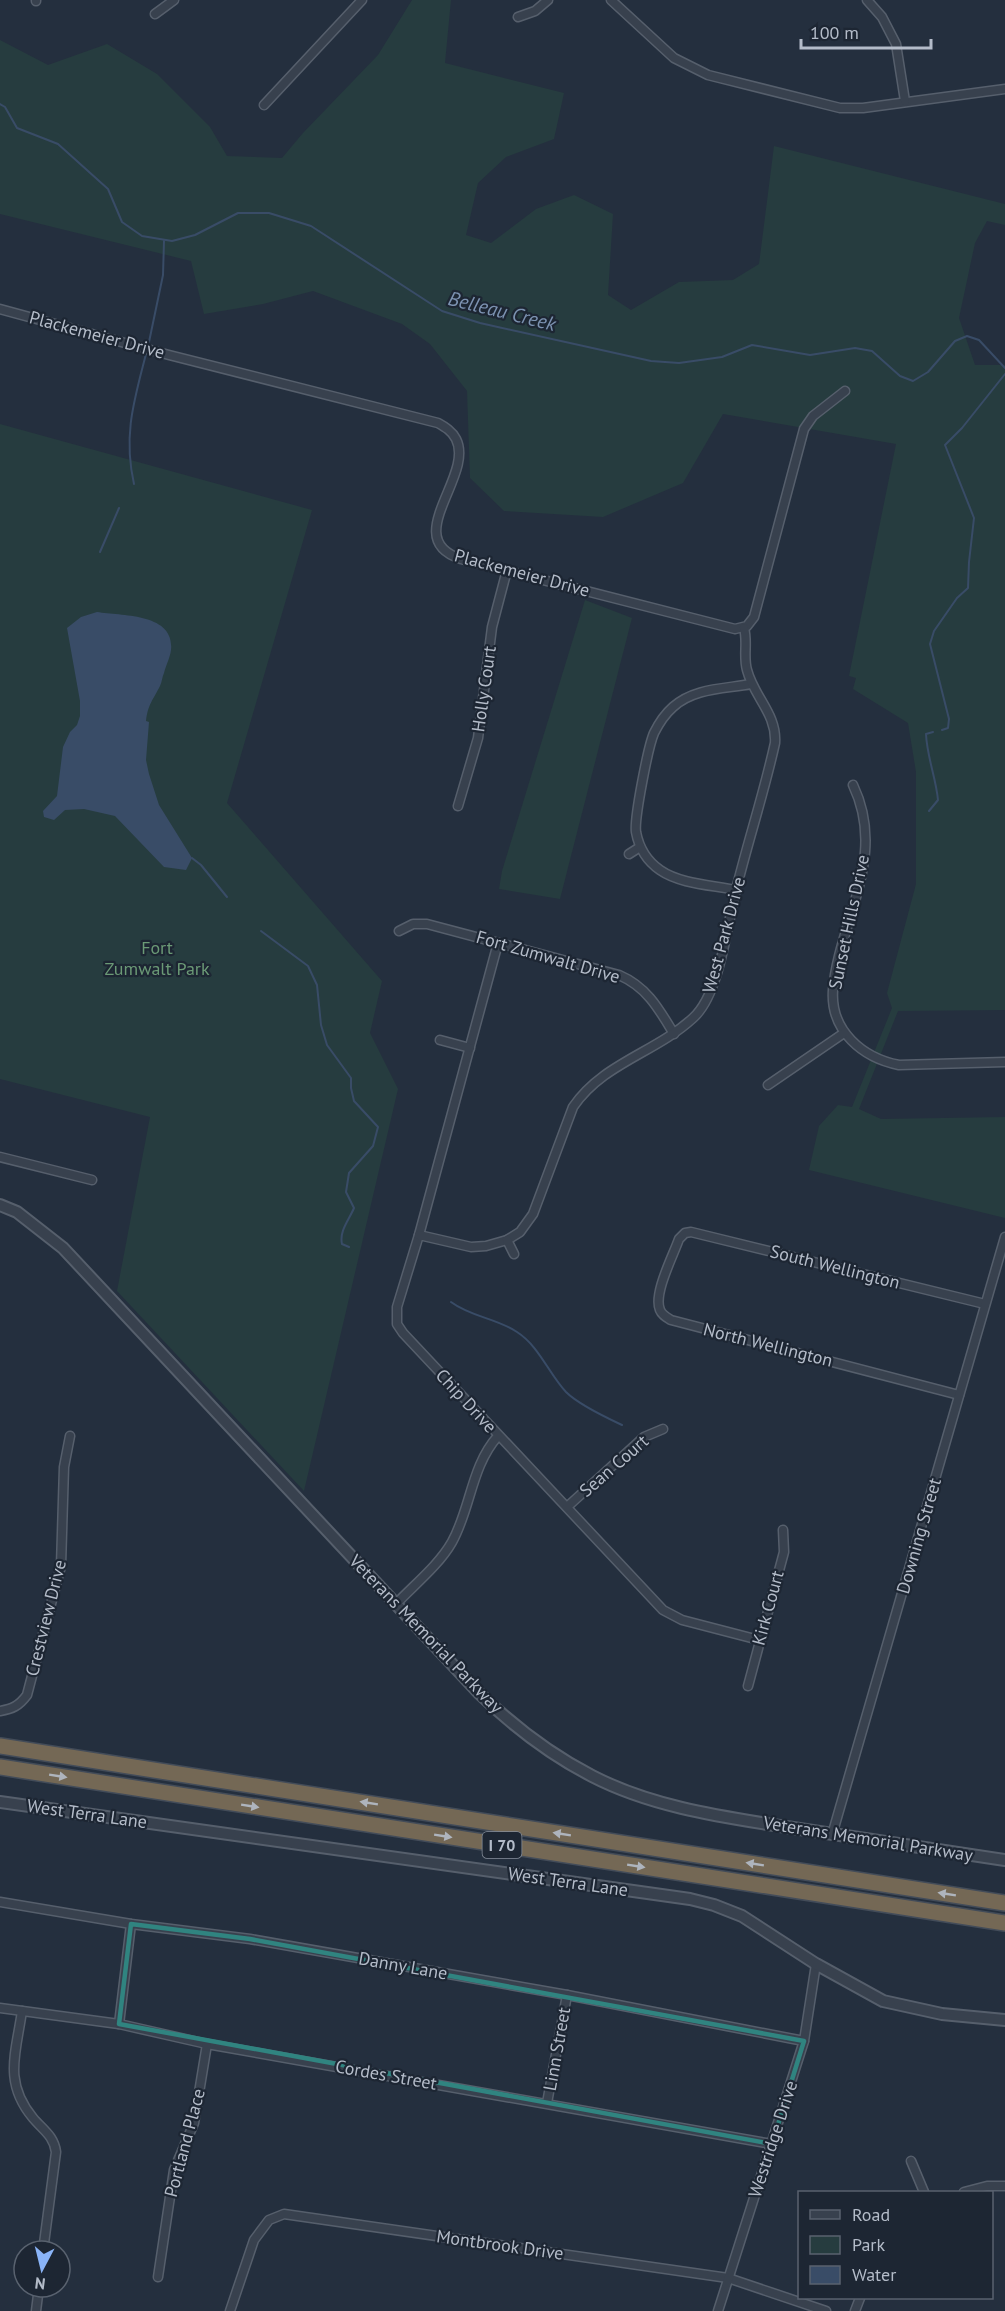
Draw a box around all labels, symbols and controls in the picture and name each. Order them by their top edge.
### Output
scale bar [801,12,932,50]
text: 100 m [810,21,859,44]
water label: Belleau Creek [445,285,560,337]
street label: Plackemeier Drive [27,305,167,364]
street label: Plackemeier Drive [452,543,592,602]
street label: Holly Court [466,644,501,733]
street label: Sunset Hills Drive [823,853,874,991]
street label: West Park Drive [697,874,750,996]
street label: Fort Zumwalt Drive [474,925,623,988]
park label: Fort Zumwalt Park [104,936,210,980]
street label: South Wellington [768,1239,902,1294]
street label: North Wellington [701,1317,835,1372]
street label: Chip Drive [431,1364,502,1438]
street label: Sean Court [574,1429,653,1502]
street label: Downing Street [891,1475,946,1596]
street label: Veterans Memorial Parkway [344,1549,509,1718]
street label: Crestview Drive [20,1557,71,1679]
street label: Kirk Court [746,1568,789,1648]
one-way arrow [48,1772,67,1781]
street label: West Terra Lane [26,1794,149,1833]
one-way arrow [360,1799,379,1808]
one-way arrow [241,1802,260,1811]
street label: Veterans Memorial Parkway [761,1810,975,1867]
one-way arrow [552,1829,571,1838]
one-way arrow [434,1832,453,1841]
road number: I 70 [482,1832,522,1858]
one-way arrow [745,1859,764,1868]
street label: West Terra Lane [507,1862,630,1901]
one-way arrow [626,1862,645,1871]
one-way arrow [938,1889,957,1898]
street label: Danny Lane [357,1946,449,1985]
street label: Linn Street [538,2005,575,2093]
street label: Cordes Street [334,2054,439,2095]
street label: Westridge Drive [743,2077,802,2200]
street label: Portland Place [159,2086,210,2200]
legend [798,2191,993,2299]
text: Road [852,2203,890,2226]
street label: Montbrook Drive [435,2224,565,2265]
text: Park [852,2233,885,2256]
north arrow [12,2239,72,2299]
text: Water [852,2263,896,2286]
text: N [34,2273,47,2294]

